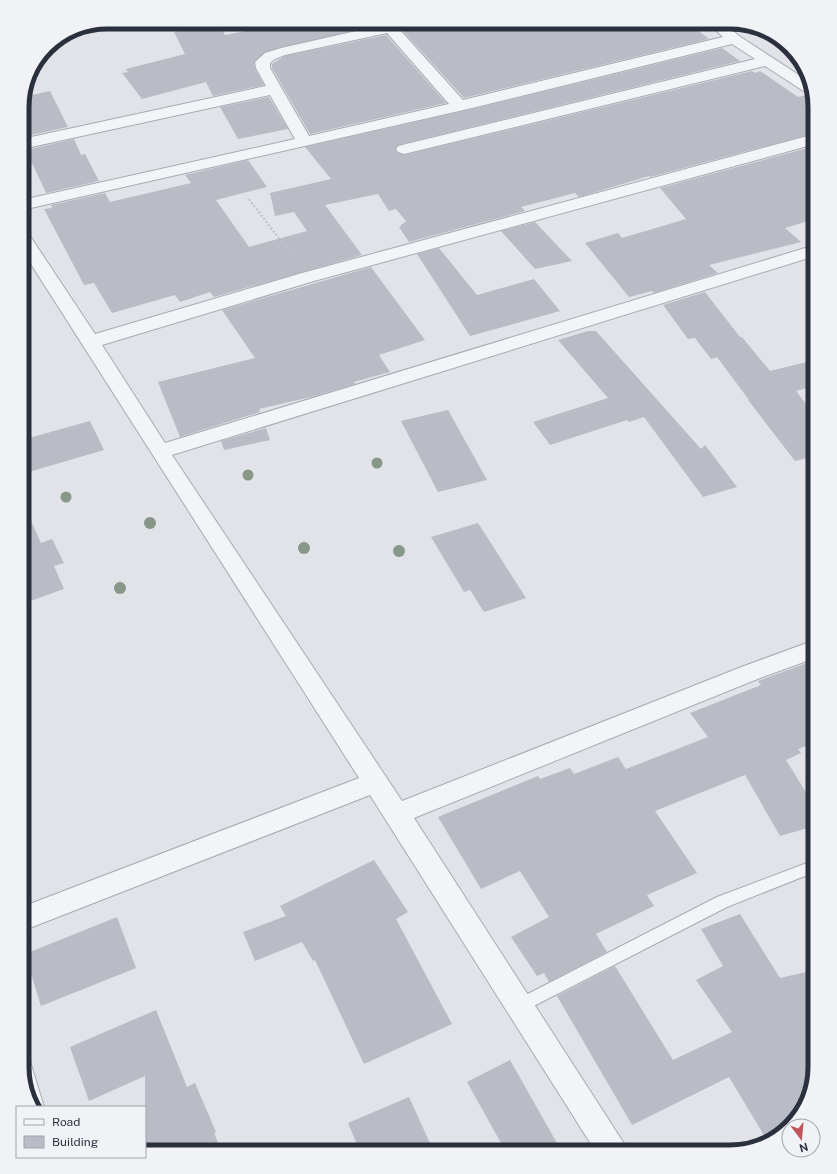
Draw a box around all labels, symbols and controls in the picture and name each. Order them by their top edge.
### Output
legend [16,1106,146,1158]
text: Road [52,1115,80,1129]
north arrow [781,1118,821,1158]
text: Building [52,1135,98,1149]
text: N [798,1141,810,1155]

